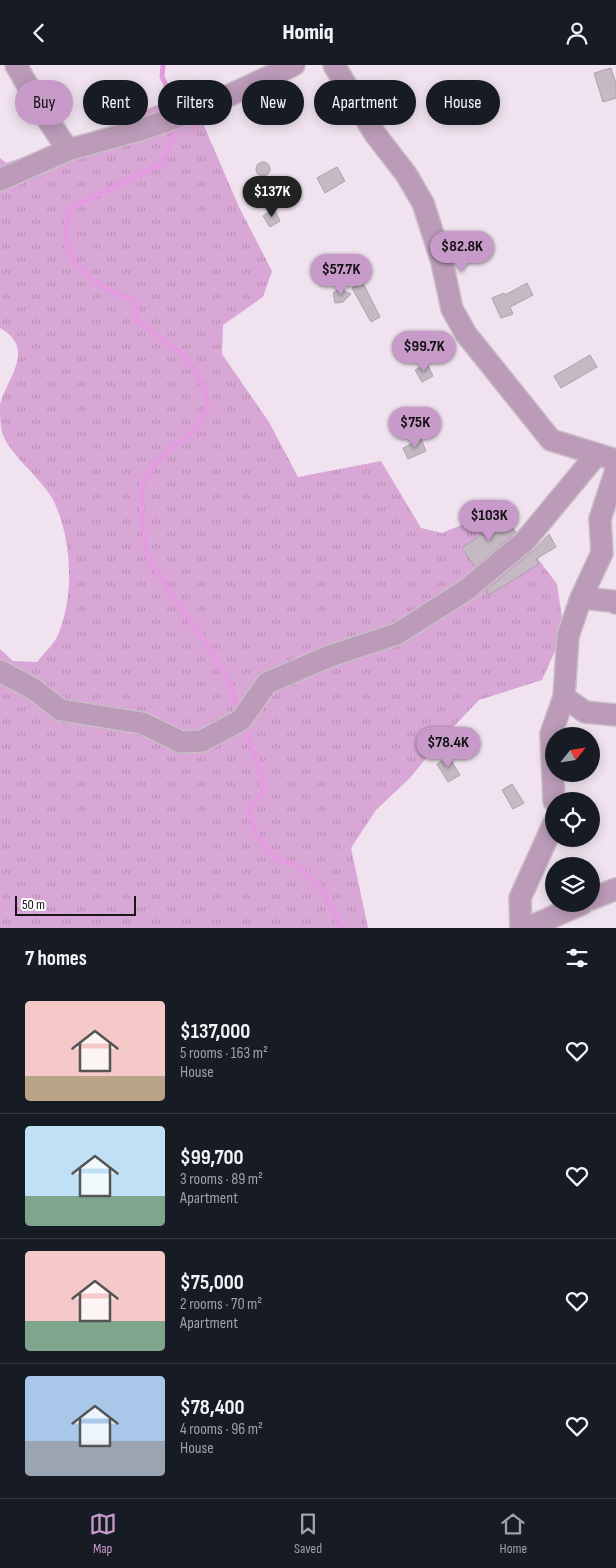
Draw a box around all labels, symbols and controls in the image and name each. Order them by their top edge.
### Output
icon: back [25,19,53,47]
text: Homiq [283,19,333,46]
icon: person [563,19,591,47]
chip: Buy [15,80,73,125]
chip: Rent [83,80,148,125]
chip: Filters [158,80,232,125]
chip: New [242,80,304,125]
chip: Apartment [314,80,416,125]
chip: House [426,80,500,125]
pin: $137K [237,175,307,218]
text: $137K [254,182,290,201]
pin: $82.8K [421,231,503,273]
text: $82.8K [441,237,483,256]
pin: $57.7K [300,253,382,296]
text: $57.7K [322,260,360,279]
pin: $99.7K [383,331,465,373]
text: $99.7K [403,337,445,356]
pin: $75K [385,407,445,449]
text: $75K [400,413,430,432]
pin: $103K [454,499,524,542]
text: $103K [470,506,508,525]
pin: $78.4K [407,727,489,769]
north arrow [545,727,600,783]
map controls [545,727,600,912]
text: $78.4K [427,733,469,752]
button: locate [545,792,600,847]
button: layers [545,857,600,912]
scale bar [15,893,136,916]
text: 50 m [22,896,45,913]
icon: filters [563,944,591,972]
text: 7 homes [25,946,87,971]
text: $137,000 [180,1019,250,1044]
icon: home [65,1021,125,1081]
icon: heart [563,1037,591,1065]
text: 5 rooms · 163 m² [180,1044,268,1063]
text: House [180,1063,214,1082]
text: $99,700 [180,1145,244,1170]
icon: home [65,1146,125,1206]
icon: heart [563,1162,591,1190]
text: 3 rooms · 89 m² [180,1170,263,1189]
text: Apartment [180,1189,238,1208]
text: $75,000 [180,1270,244,1295]
icon: home [65,1271,125,1331]
icon: heart [563,1287,591,1315]
text: 2 rooms · 70 m² [180,1295,262,1314]
text: Apartment [180,1314,238,1333]
text: $78,400 [180,1395,244,1420]
icon: home [65,1396,125,1456]
icon: heart [563,1412,591,1440]
text: 4 rooms · 96 m² [180,1420,263,1439]
text: House [180,1439,214,1458]
tab: Map [89,1510,117,1557]
tab: Saved [294,1510,322,1557]
tab: Home [499,1510,527,1557]

